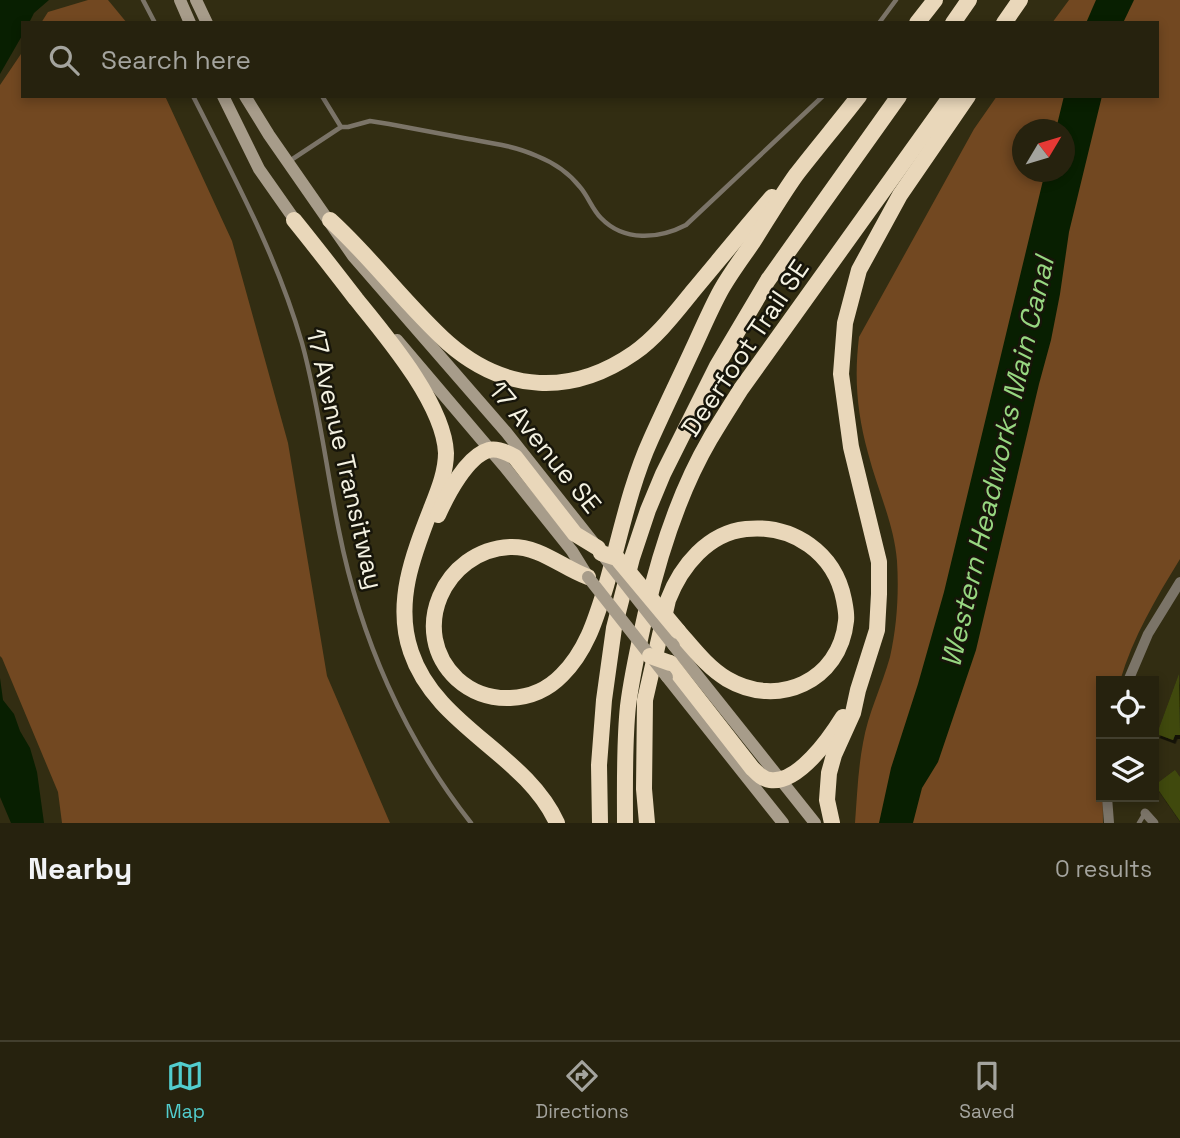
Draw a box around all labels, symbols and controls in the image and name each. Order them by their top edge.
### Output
search box [21,21,1159,98]
icon: search [45,41,83,79]
text: Search here [101,43,251,77]
north arrow [1012,119,1075,182]
water label: Western Headworks Main Canal [932,250,1062,671]
street label: Deerfoot Trail SE [673,253,817,443]
street label: 17 Avenue Transitway [298,325,392,593]
street label: 17 Avenue SE [481,374,609,520]
map controls [1096,676,1159,802]
button: locate [1096,676,1159,739]
button: layers [1096,739,1159,802]
text: Nearby [28,849,132,888]
text: 0 results [1055,854,1152,884]
tab: Map [165,1057,205,1124]
tab: Directions [536,1057,629,1124]
tab: Saved [959,1057,1015,1124]

